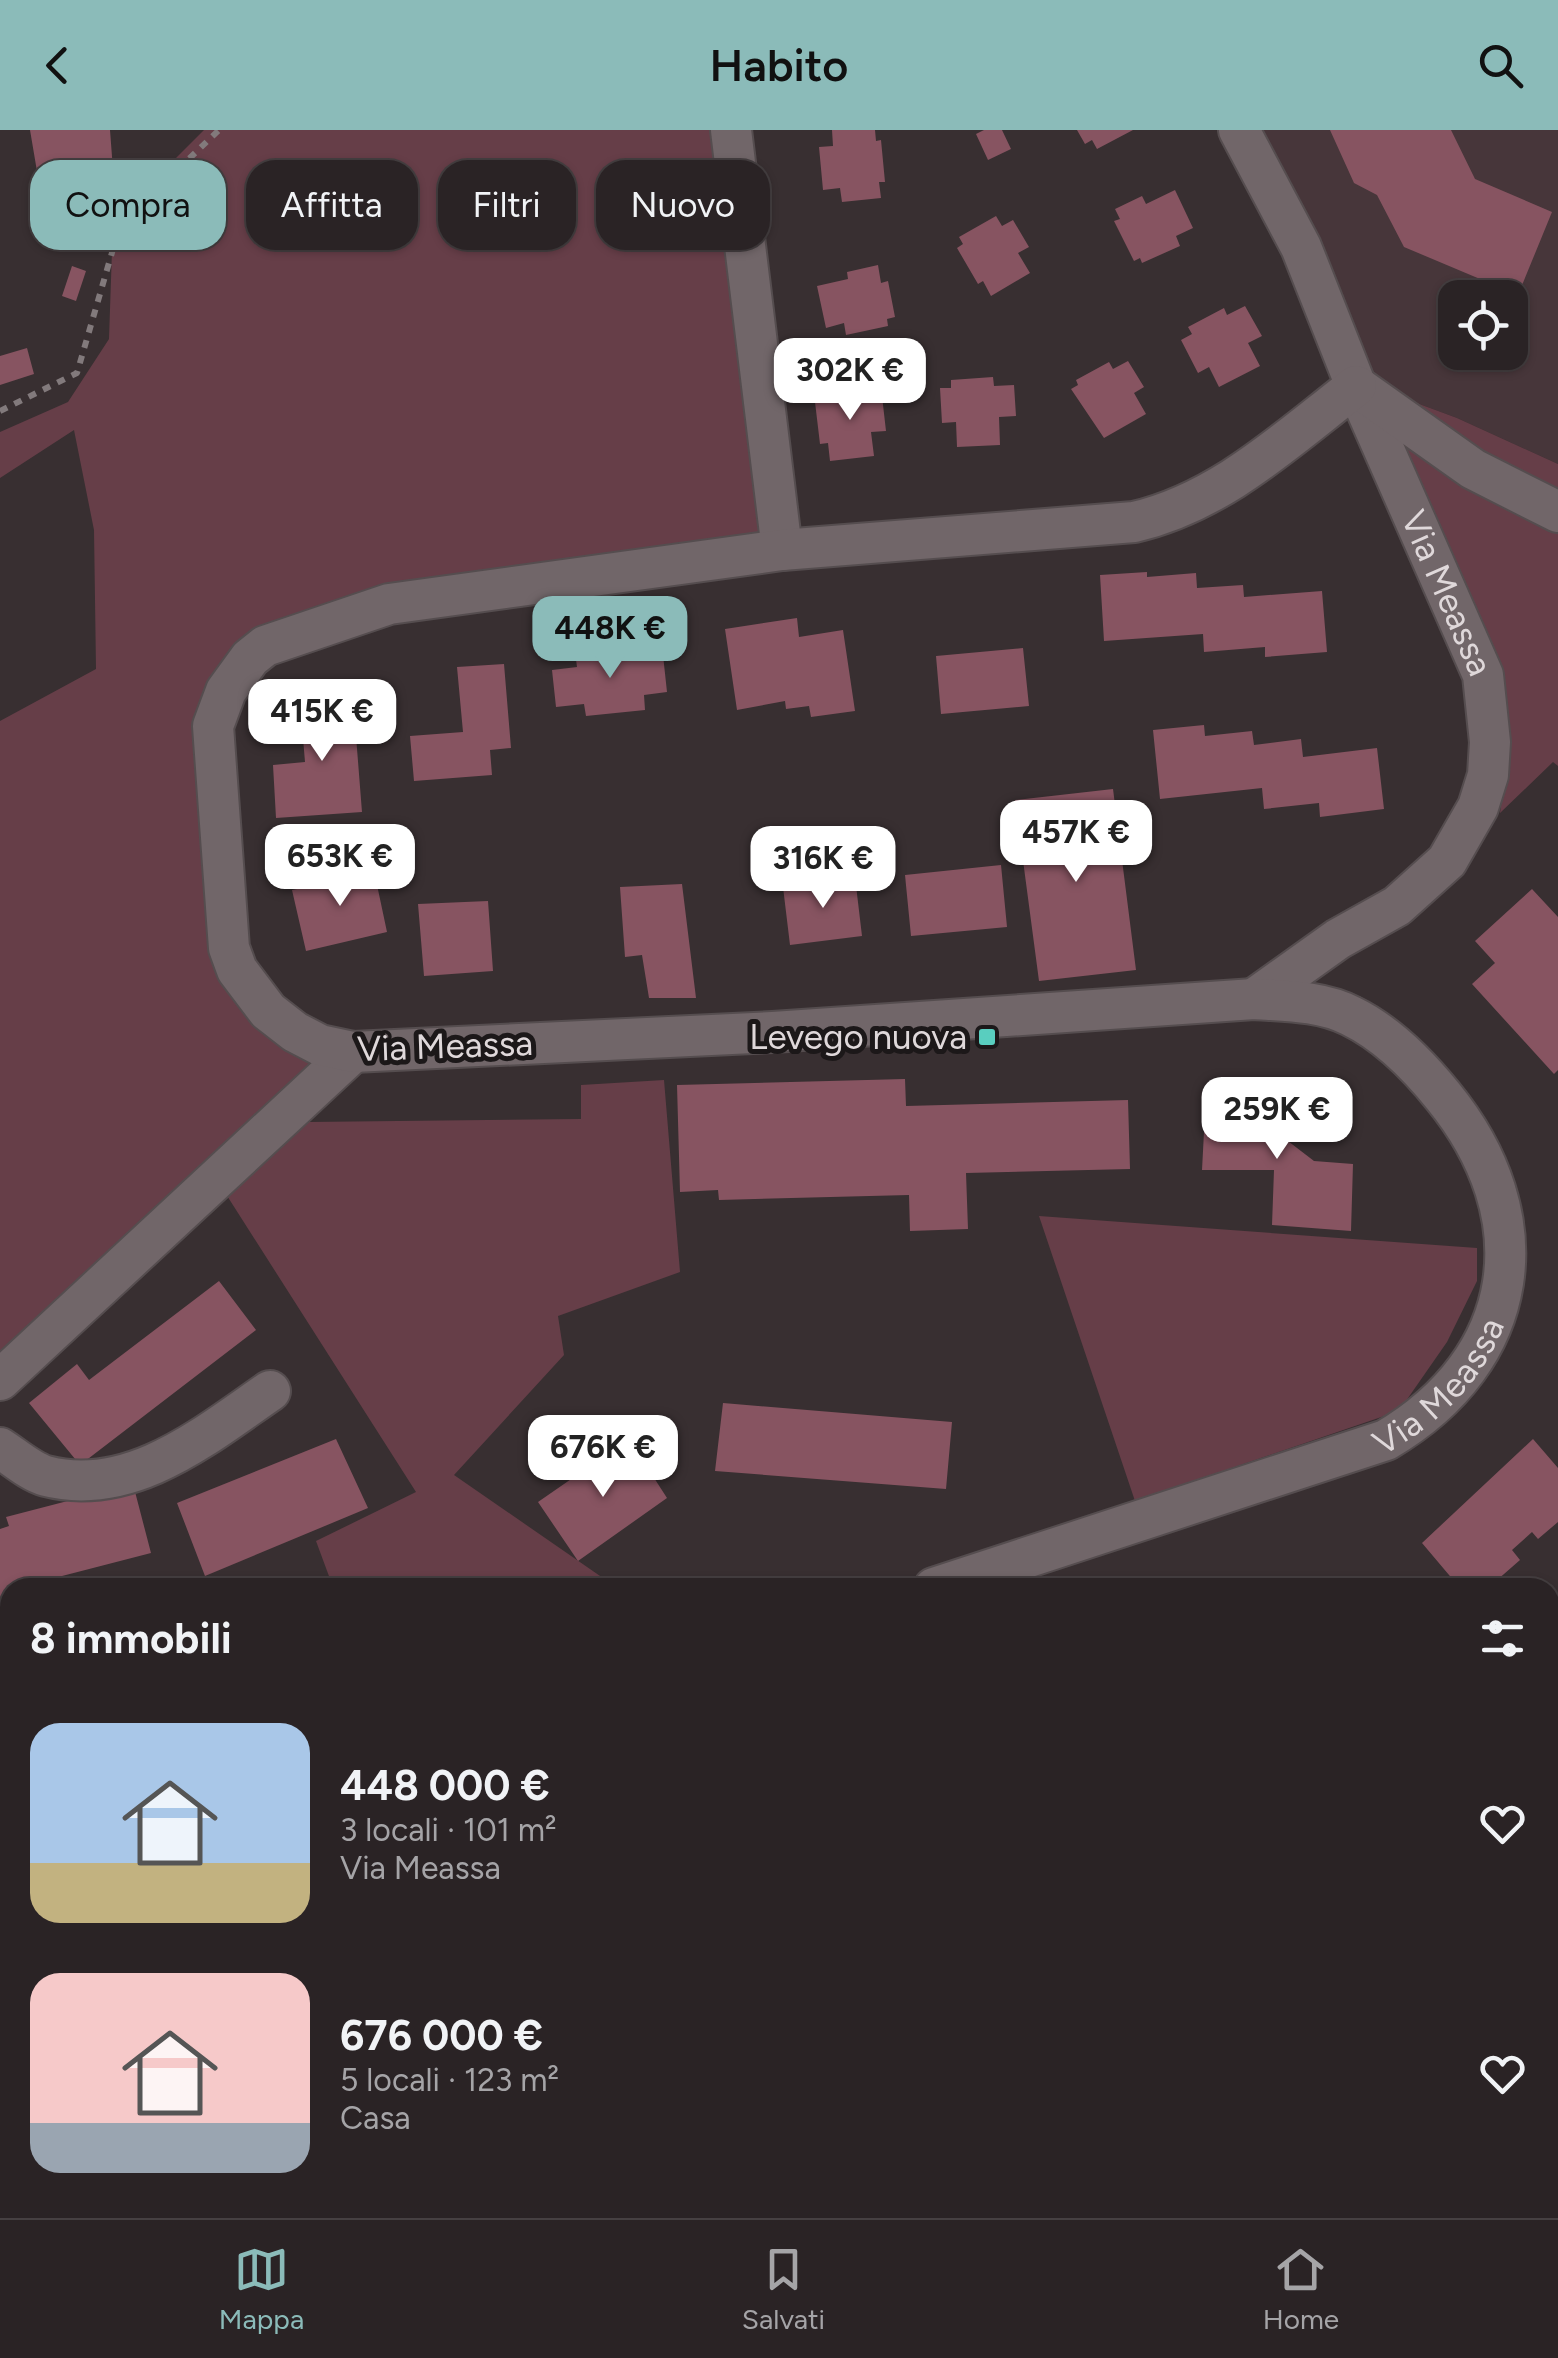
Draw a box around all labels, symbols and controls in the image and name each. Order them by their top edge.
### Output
icon: back [30,38,85,93]
text: Habito [710,38,848,92]
icon: search [1473,38,1528,93]
chip: Compra [30,160,226,250]
chip: Affitta [246,160,418,250]
chip: Filtri [438,160,576,250]
chip: Nuovo [596,160,770,250]
map controls [1438,280,1528,370]
button: locate [1438,280,1528,370]
pin: 302K € [769,338,931,423]
text: 302K € [796,351,904,389]
street label: Via Meassa [1392,504,1502,682]
pin: 448K € [529,596,691,681]
text: 448K € [554,609,666,647]
pin: 415K € [241,679,403,764]
text: 415K € [270,692,374,730]
pin: 457K € [995,800,1157,885]
text: 457K € [1022,813,1130,851]
pin: 653K € [259,824,421,909]
pin: 316K € [742,826,904,911]
text: 653K € [287,837,393,875]
text: 316K € [772,839,874,877]
place label: Levego nuova [749,1016,967,1058]
street label: Via Meassa [356,1022,534,1070]
marker: Levego nuova [976,1026,998,1048]
pin: 259K € [1196,1077,1358,1162]
text: 259K € [1224,1090,1330,1128]
street label: Via Meassa [1365,1312,1513,1464]
pin: 676K € [522,1415,684,1500]
text: 676K € [550,1428,656,1466]
icon: filters [1475,1611,1530,1666]
text: 8 immobili [30,1613,232,1664]
text: 448 000 € [340,1760,550,1811]
icon: home [110,1763,230,1883]
icon: heart [1475,1796,1530,1851]
text: 3 locali · 101 m² [340,1811,557,1849]
text: Via Meassa [340,1849,501,1887]
text: 676 000 € [340,2010,543,2061]
icon: home [110,2013,230,2133]
icon: heart [1475,2046,1530,2101]
text: 5 locali · 123 m² [340,2061,559,2099]
text: Casa [340,2099,411,2137]
tab: Mappa [219,2242,304,2336]
tab: Salvati [742,2242,825,2336]
tab: Home [1263,2242,1339,2336]

